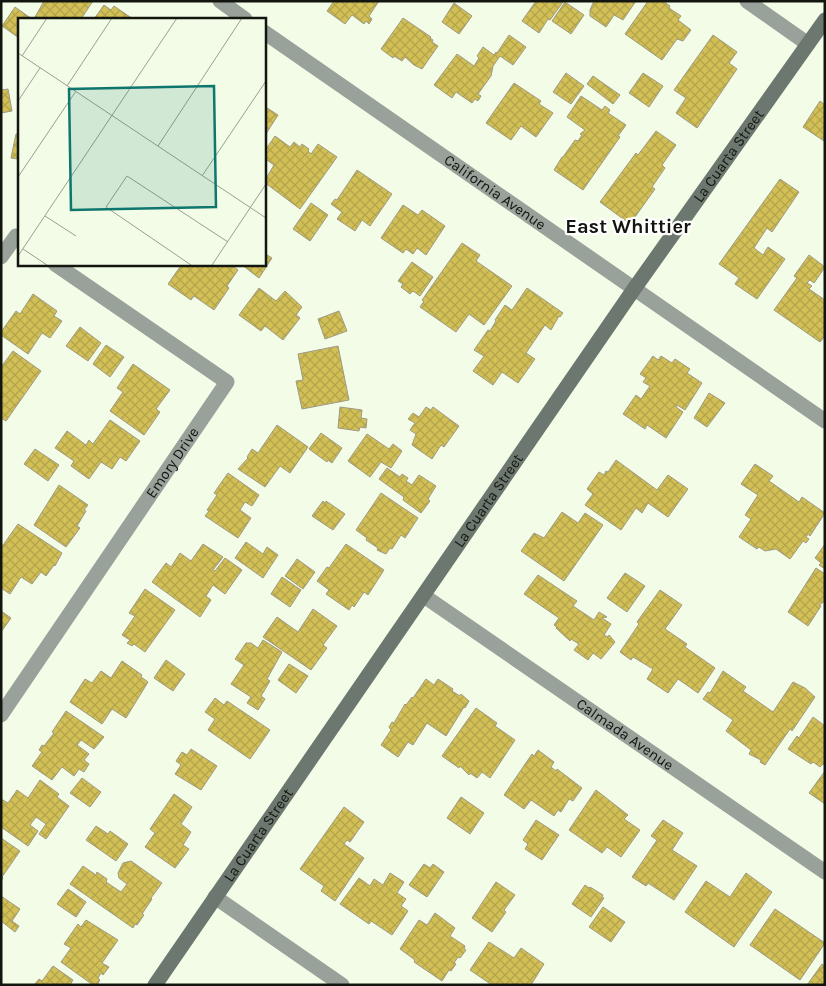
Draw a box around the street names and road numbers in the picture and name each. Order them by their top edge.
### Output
street label: La Cuarta Street [689,106,768,206]
street label: California Avenue [441,151,549,234]
street label: Emory Drive [142,424,203,502]
street label: La Cuarta Street [450,450,527,551]
street label: Calmada Avenue [573,695,677,774]
street label: La Cuarta Street [220,785,297,885]

